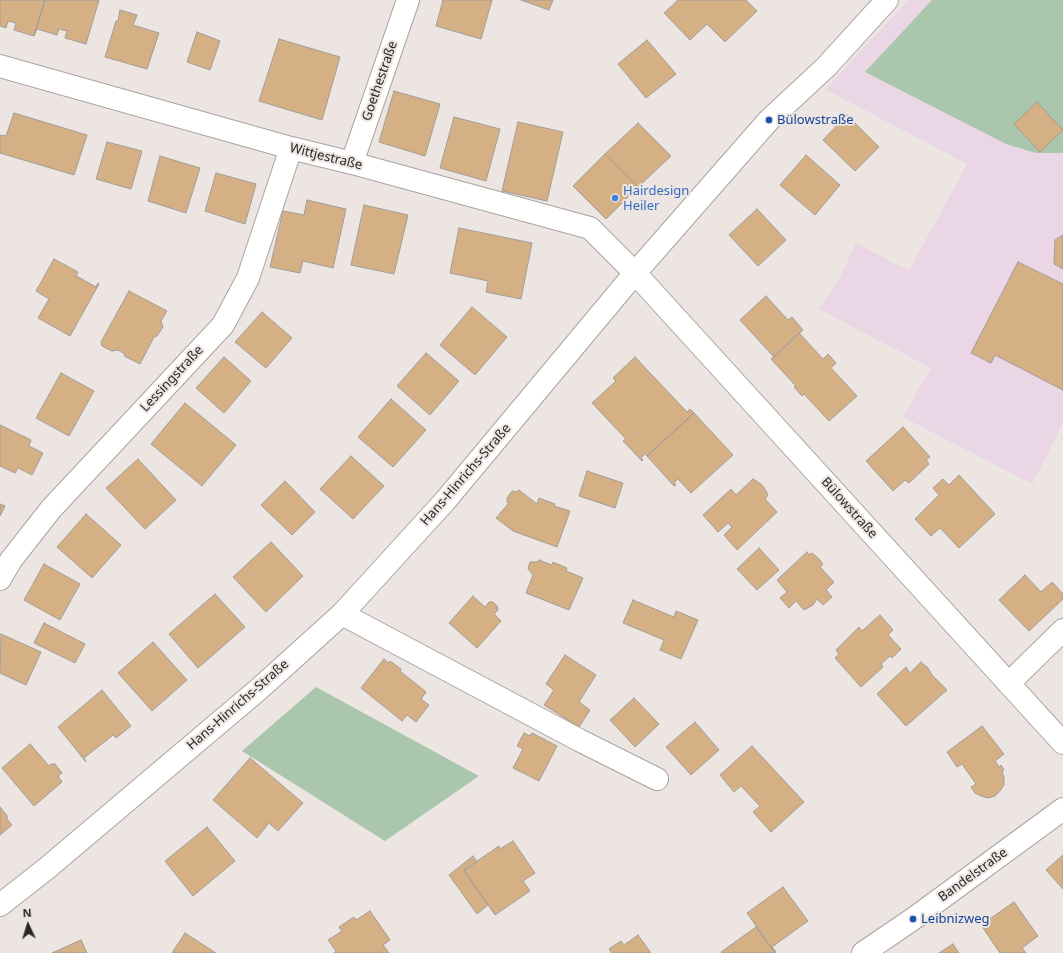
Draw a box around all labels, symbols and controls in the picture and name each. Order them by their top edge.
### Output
street label: Goethestraße [359,39,401,123]
place label: Bülowstraße [777,112,854,128]
marker: Bülowstraße [764,115,774,125]
street label: Wittjestraße [288,140,364,174]
place label: Hairdesign Heiler [623,183,689,214]
marker: Hairdesign Heiler [610,193,620,203]
street label: Lessingstraße [137,343,207,415]
street label: Hans-Hinrichs-Straße [418,421,514,529]
street label: Bülowstraße [818,474,880,542]
street label: Hans-Hinrichs-Straße [184,657,292,753]
street label: Bandelstraße [936,845,1010,905]
north arrow [8,905,48,945]
text: N [22,905,32,920]
place label: Leibnizweg [921,911,990,927]
marker: Leibnizweg [908,914,918,924]

